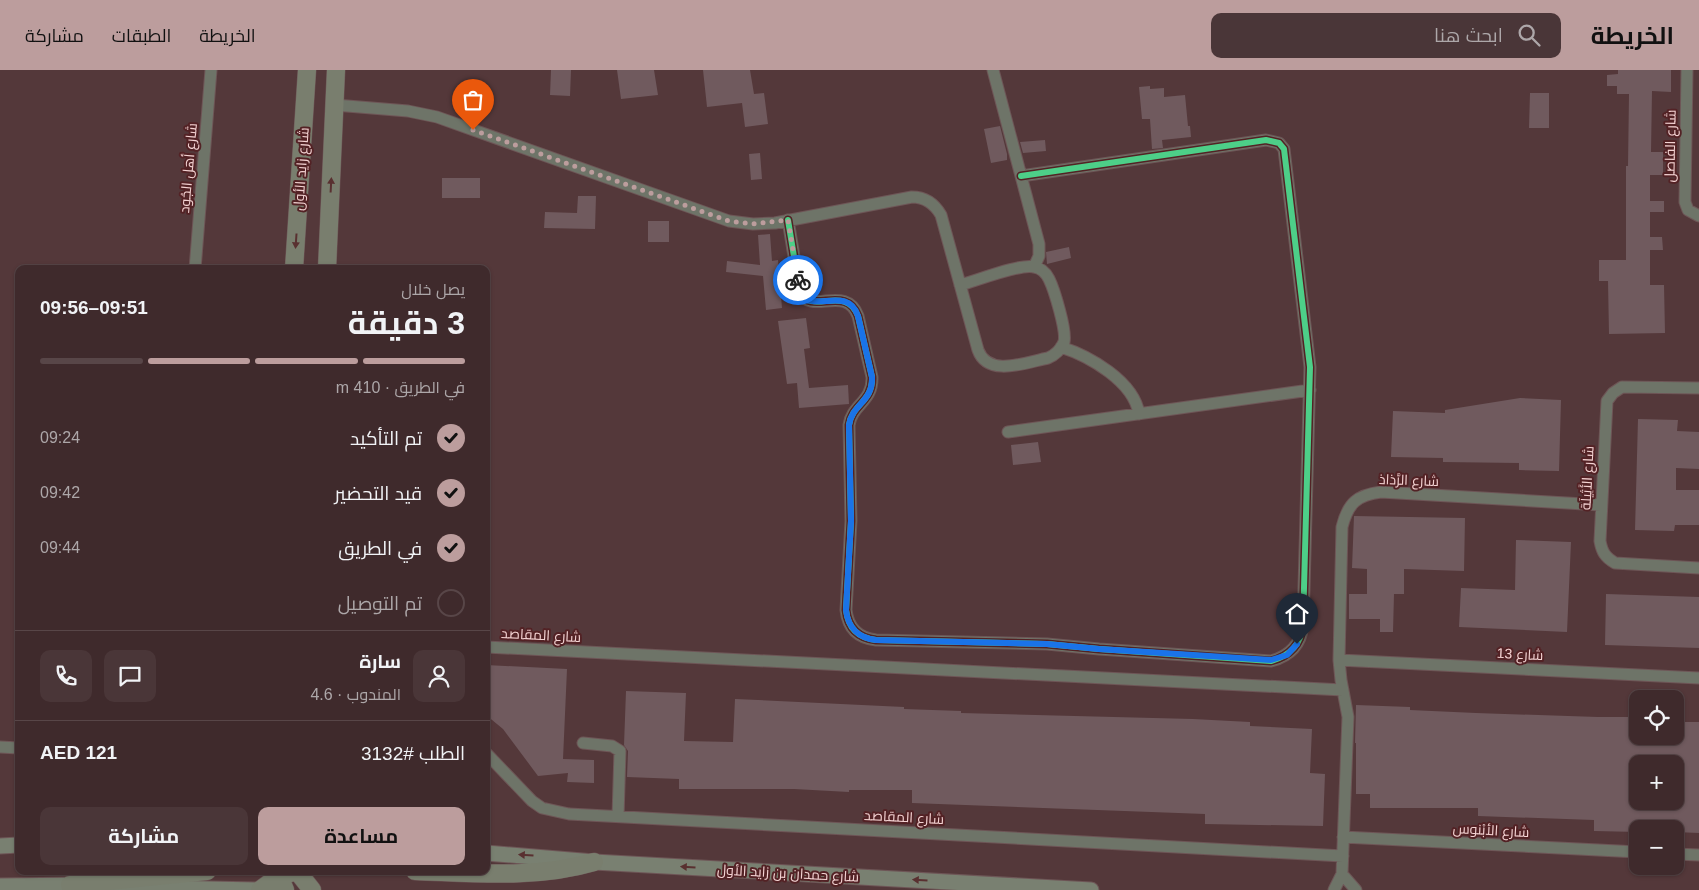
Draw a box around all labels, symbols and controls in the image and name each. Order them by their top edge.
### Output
search box [1211,13,1561,58]
icon: search [1515,21,1543,49]
text: الخريطة [1591,22,1674,49]
text: ابحث هنا [1434,25,1503,46]
text: مشاركة [25,26,84,46]
text: الطبقات [112,26,171,46]
text: الخريطة [199,26,256,46]
pin [452,79,494,130]
icon: bag [459,86,487,114]
street label: شارع الفاصل [1661,109,1680,183]
street label: شارع أهل الجُود [175,122,201,214]
street label: شارع زايد الأول [290,127,313,211]
one-way arrow [328,177,336,193]
one-way arrow [292,233,300,249]
courier [773,255,823,305]
icon: bike [784,266,812,294]
text: يصل خلال [401,281,465,298]
text: 09:51–09:56 [40,297,148,318]
text: 3 دقيقة [348,305,465,341]
text: في الطريق · 410 m [336,379,465,396]
icon: check [437,424,465,452]
text: تم التأكيد [350,428,422,449]
text: 09:24 [40,429,80,446]
street label: شارع الأَثِيلَة [1577,446,1598,510]
street label: شارع الرَّذاذ [1379,471,1439,490]
icon: check [437,479,465,507]
text: قيد التحضير [335,483,422,504]
text: 09:42 [40,484,80,501]
icon: check [437,534,465,562]
text: في الطريق [338,538,422,559]
text: 09:44 [40,539,80,556]
text: تم التوصيل [338,593,422,614]
pin [1276,593,1318,644]
icon: home [1283,600,1311,628]
street label: شارع المقاصد [501,625,581,646]
street label: شارع 13 [1496,645,1544,664]
button: phone [40,650,92,702]
button: chat [104,650,156,702]
button: person [413,650,465,702]
text: سارة [359,651,401,672]
text: المندوب · 4.6 [310,686,401,703]
map controls [1629,690,1684,875]
button: locate [1629,690,1684,745]
text: AED 121 [40,742,117,763]
text: الطلب #3132 [361,743,465,764]
button: + [1629,755,1684,810]
button: مشاركة [40,807,248,865]
button: مساعدة [258,807,465,865]
street label: شارع المقاصد [864,807,944,828]
street label: شارع الأبْنوس [1452,820,1530,841]
button: − [1629,820,1684,875]
one-way arrow [517,851,533,859]
street label: شارع حمدان بن زايد الأول [716,861,860,886]
one-way arrow [679,863,695,871]
one-way arrow [911,876,927,884]

